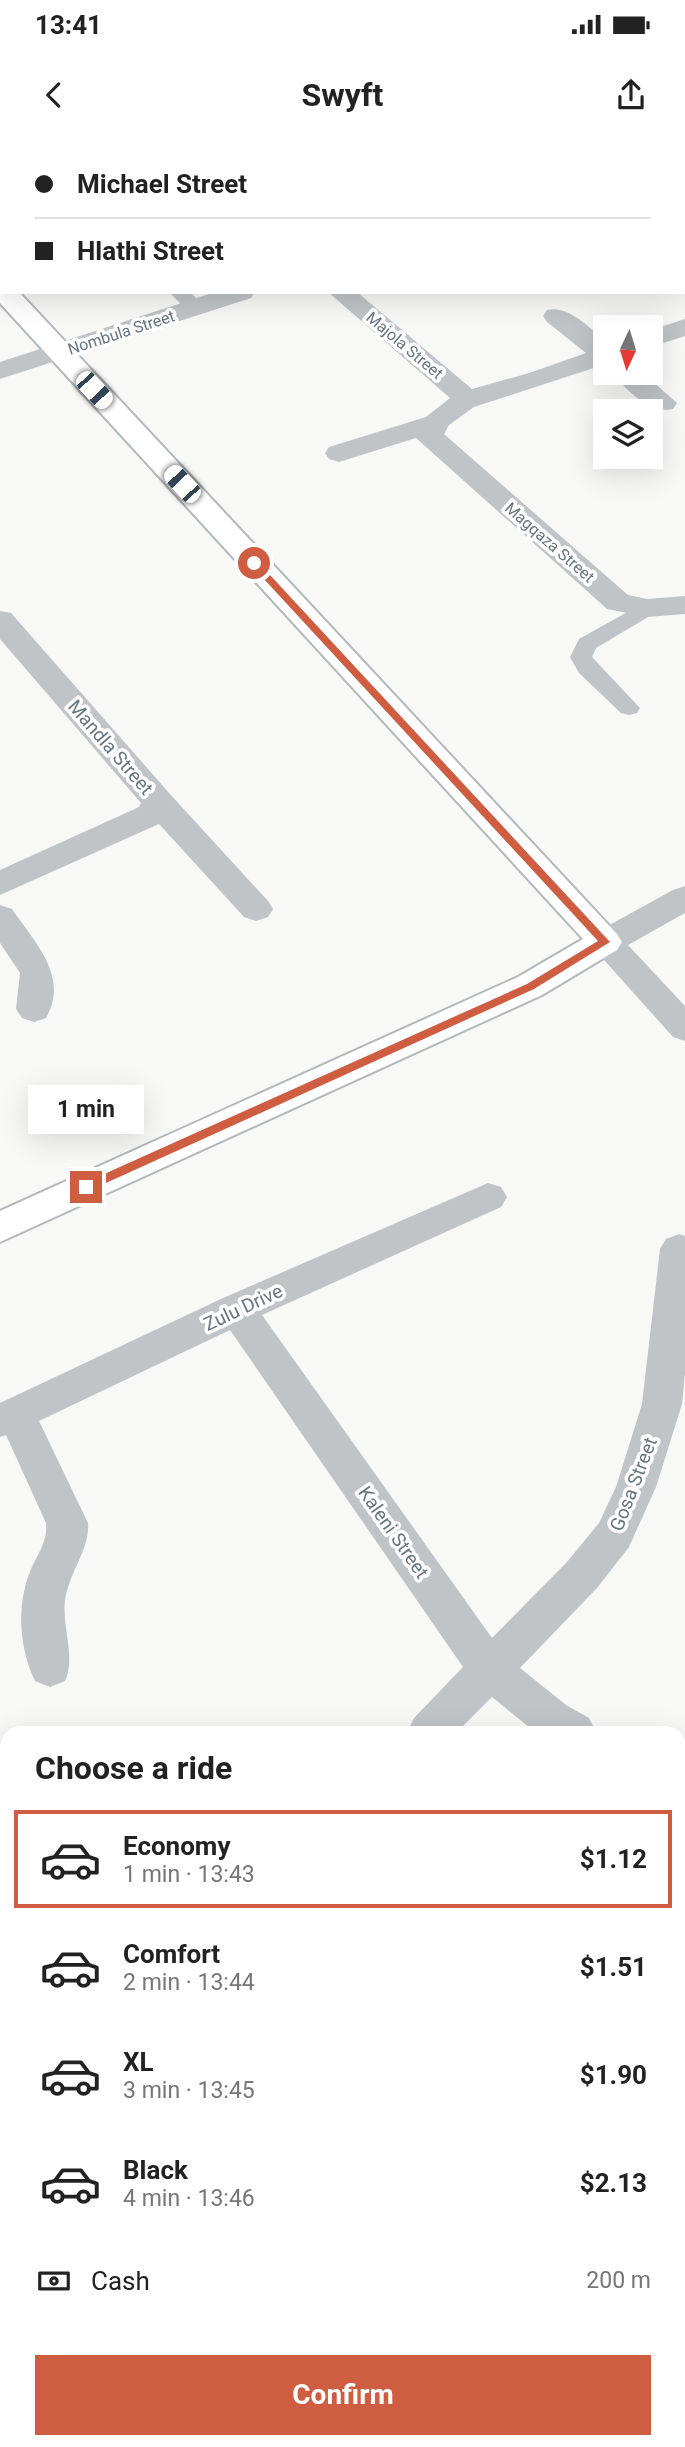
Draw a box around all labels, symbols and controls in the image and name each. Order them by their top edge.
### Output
text: 13:41 [35,10,102,40]
icon: back [35,76,73,114]
text: Swyft [302,76,383,114]
icon: share [612,76,650,114]
text: Michael Street [77,169,247,199]
text: Hlathi Street [77,236,224,266]
street label: Nombula Street [65,306,177,359]
street label: Majola Street [362,308,447,383]
north arrow [593,315,663,385]
map controls [593,315,663,469]
car [72,367,117,413]
button: layers [593,399,663,469]
car [160,461,205,507]
street label: Magqaza Street [501,498,598,586]
route start [238,547,270,579]
street label: Mandla Street [63,695,158,799]
callout: 1 min [28,1086,144,1135]
text: 1 min [57,1096,115,1123]
route end [70,1171,102,1203]
street label: Zulu Drive [200,1279,286,1336]
street label: Gosa Street [605,1434,662,1534]
street label: Kaleni Street [354,1482,434,1583]
text: Choose a ride [35,1749,232,1787]
icon: car [39,1828,102,1891]
text: Economy [123,1831,230,1861]
text: $1.12 [580,1844,647,1874]
text: 1 min · 13:43 [123,1861,255,1888]
icon: car [39,1936,102,1999]
text: Comfort [123,1939,220,1969]
text: $1.51 [580,1952,647,1982]
text: 2 min · 13:44 [123,1969,255,1996]
icon: car [39,2044,102,2107]
text: XL [123,2047,154,2077]
text: $1.90 [580,2060,647,2090]
text: 3 min · 13:45 [123,2077,255,2104]
icon: car [39,2152,102,2215]
text: Black [123,2155,188,2185]
text: $2.13 [580,2168,647,2198]
text: 4 min · 13:46 [123,2185,255,2212]
icon: cash [35,2262,73,2300]
text: Cash [91,2266,150,2296]
text: 200 m [586,2267,651,2294]
button: Confirm [35,2355,651,2435]

